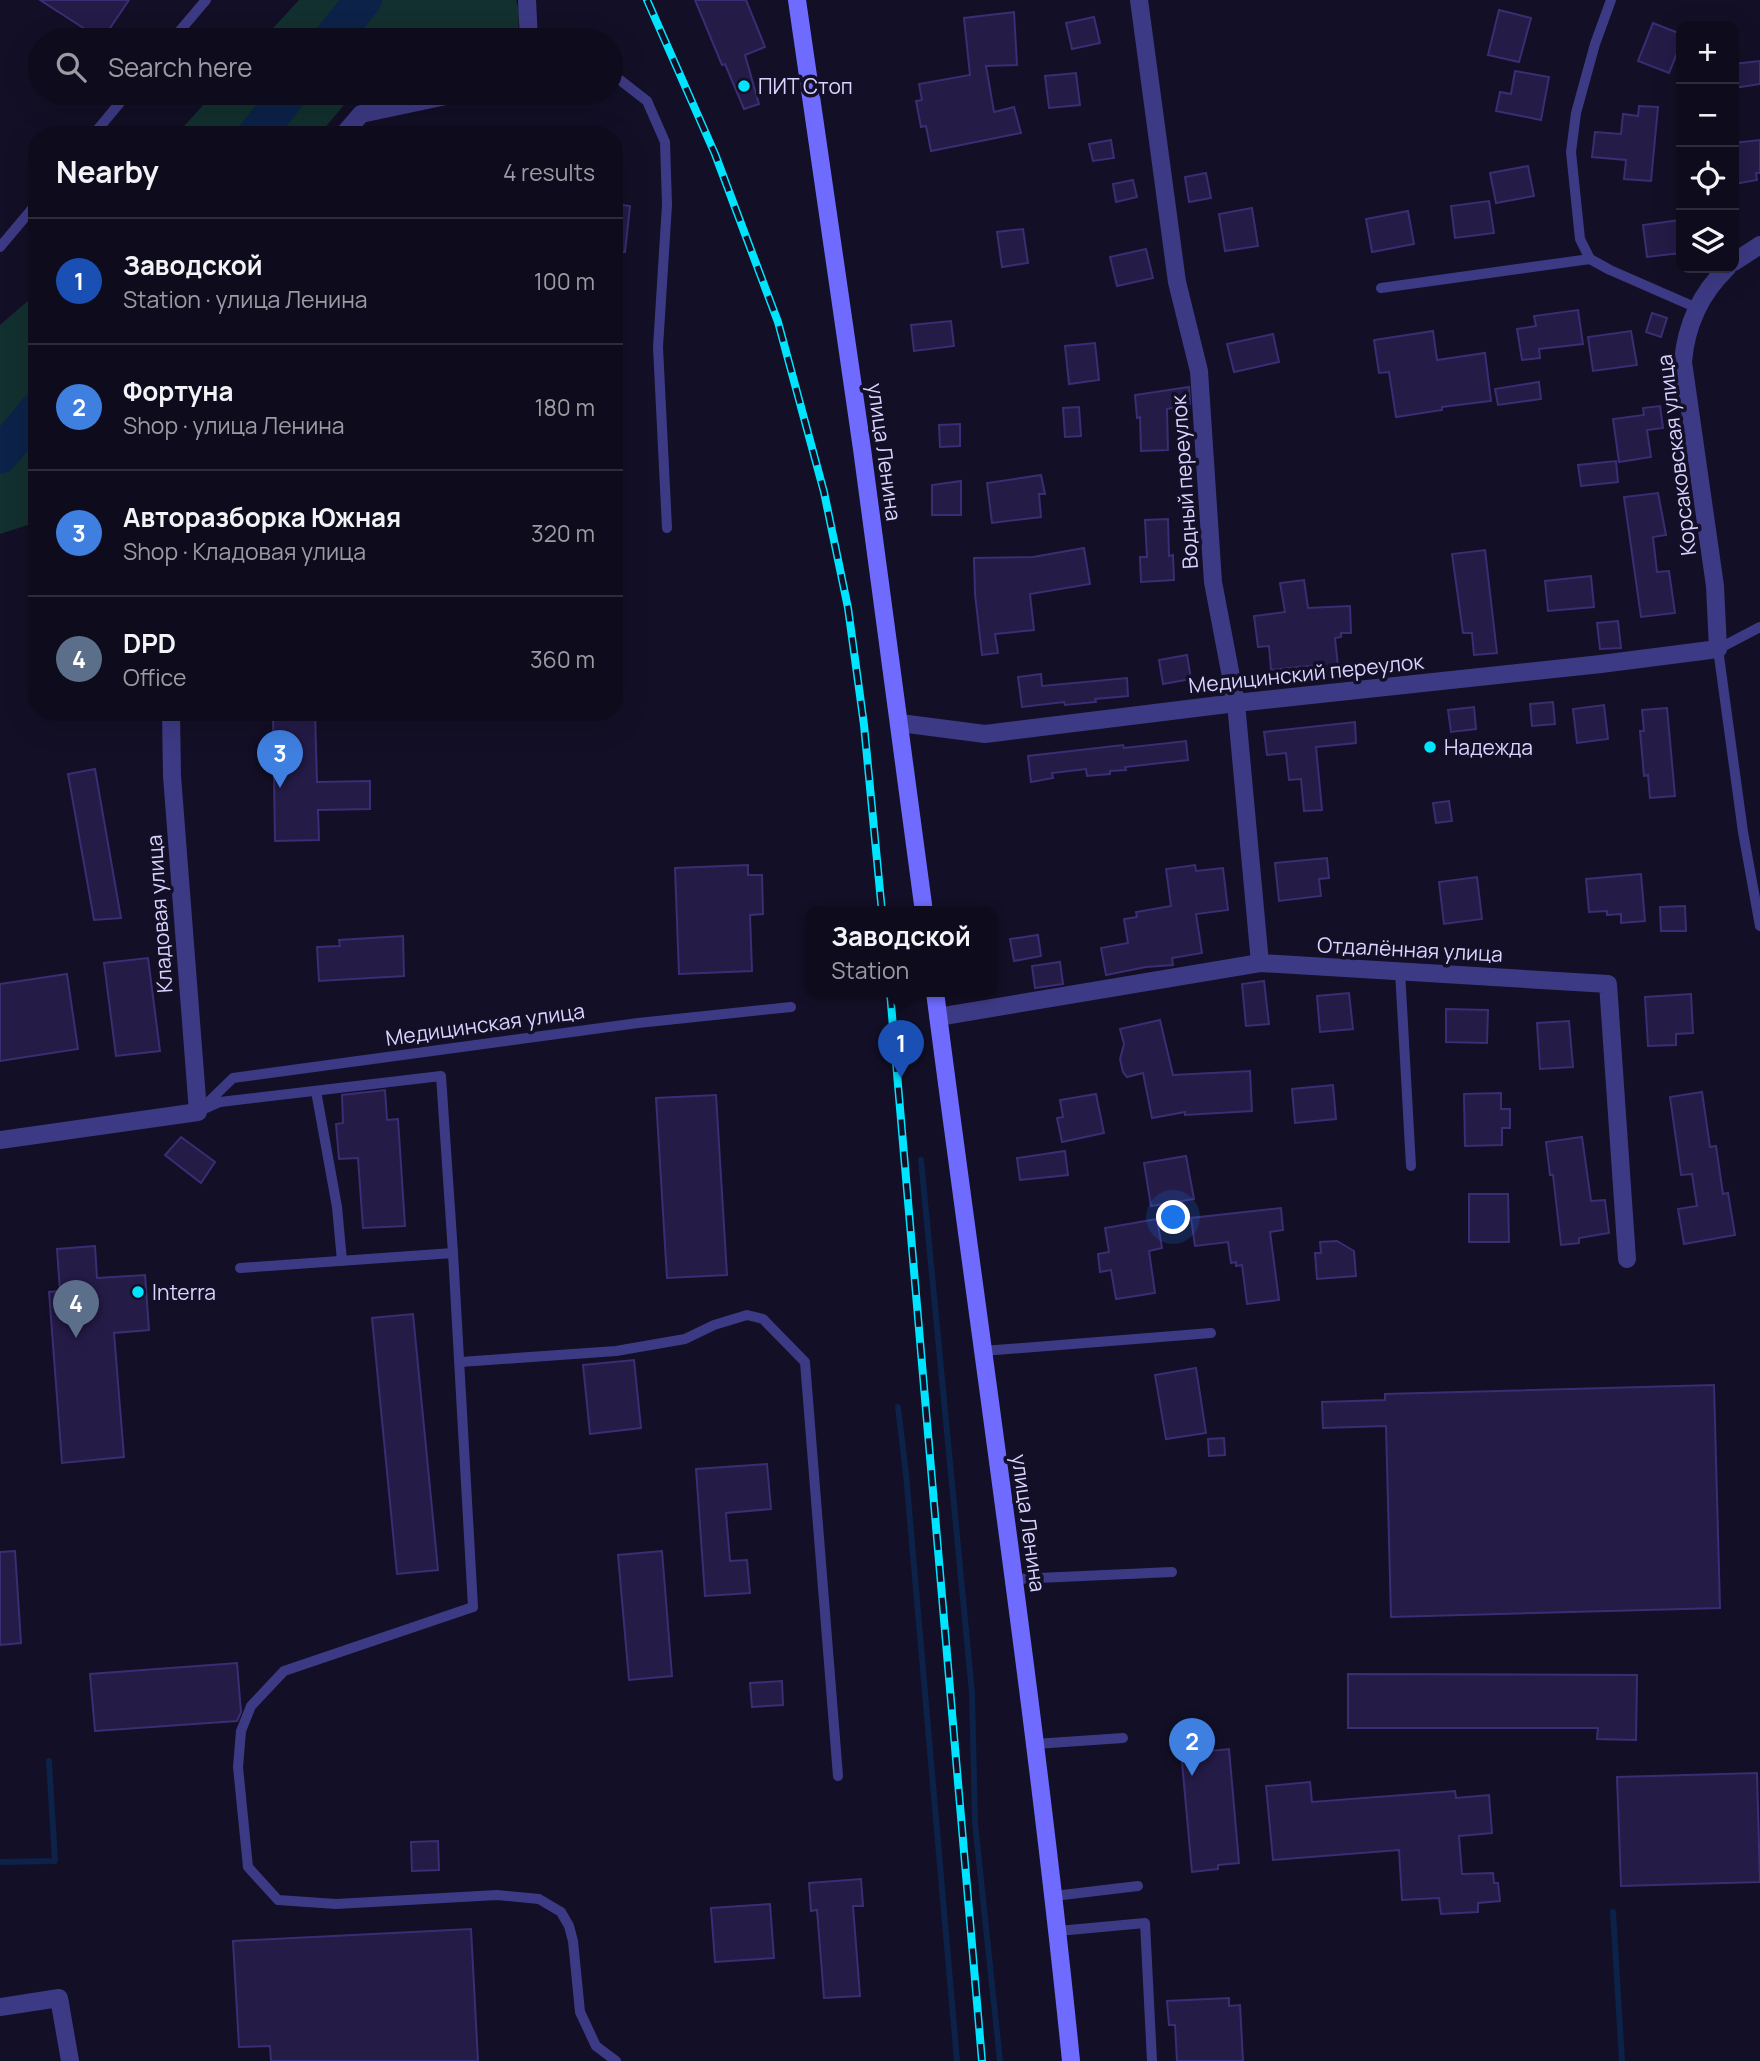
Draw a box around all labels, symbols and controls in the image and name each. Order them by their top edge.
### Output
map controls [1676,21,1739,273]
button: + [1676,21,1739,84]
search box [28,28,623,105]
icon: search [52,48,90,86]
text: Search here [108,49,253,85]
place label: ПИТ Стоп [758,72,853,100]
marker: ПИТ Стоп [736,78,752,94]
button: − [1676,84,1739,147]
button: locate [1676,147,1739,210]
text: Nearby [56,151,159,192]
text: 4 results [503,156,595,188]
button: layers [1676,210,1739,273]
text: Заводской [123,247,263,283]
text: 1 [74,265,84,297]
text: 100 m [534,265,595,297]
text: Station · улица Ленина [123,283,368,315]
street label: Корсаковская улица [1650,353,1702,557]
text: Фортуна [123,373,233,409]
street label: улица Ленина [861,381,909,523]
text: 2 [72,391,86,423]
text: 180 m [535,391,595,423]
street label: Водный переулок [1164,393,1204,570]
text: Shop · улица Ленина [123,409,345,441]
text: Авторазборка Южная [123,499,401,535]
text: 3 [72,517,86,549]
text: 320 m [531,517,595,549]
text: Shop · Кладовая улица [123,535,366,567]
text: DPD [123,625,176,661]
text: 4 [72,643,86,675]
text: 360 m [530,643,595,675]
street label: Медицинский переулок [1187,647,1425,699]
text: Office [123,661,186,693]
pin: 3 [257,730,303,788]
place label: Надежда [1444,733,1533,761]
marker: Надежда [1422,739,1438,755]
street label: Кладовая улица [140,834,178,994]
popup [805,906,997,997]
text: Заводской [831,918,971,954]
street label: Отдалённая улица [1316,930,1504,968]
text: Station [831,954,909,986]
street label: Медицинская улица [384,996,586,1052]
pin: 1 [878,1020,924,1078]
your location [1156,1200,1190,1234]
place label: Interra [152,1278,216,1306]
pin: 4 [53,1280,99,1338]
marker: Interra [130,1284,146,1300]
street label: улица Ленина [1005,1452,1053,1594]
pin: 2 [1169,1718,1215,1776]

